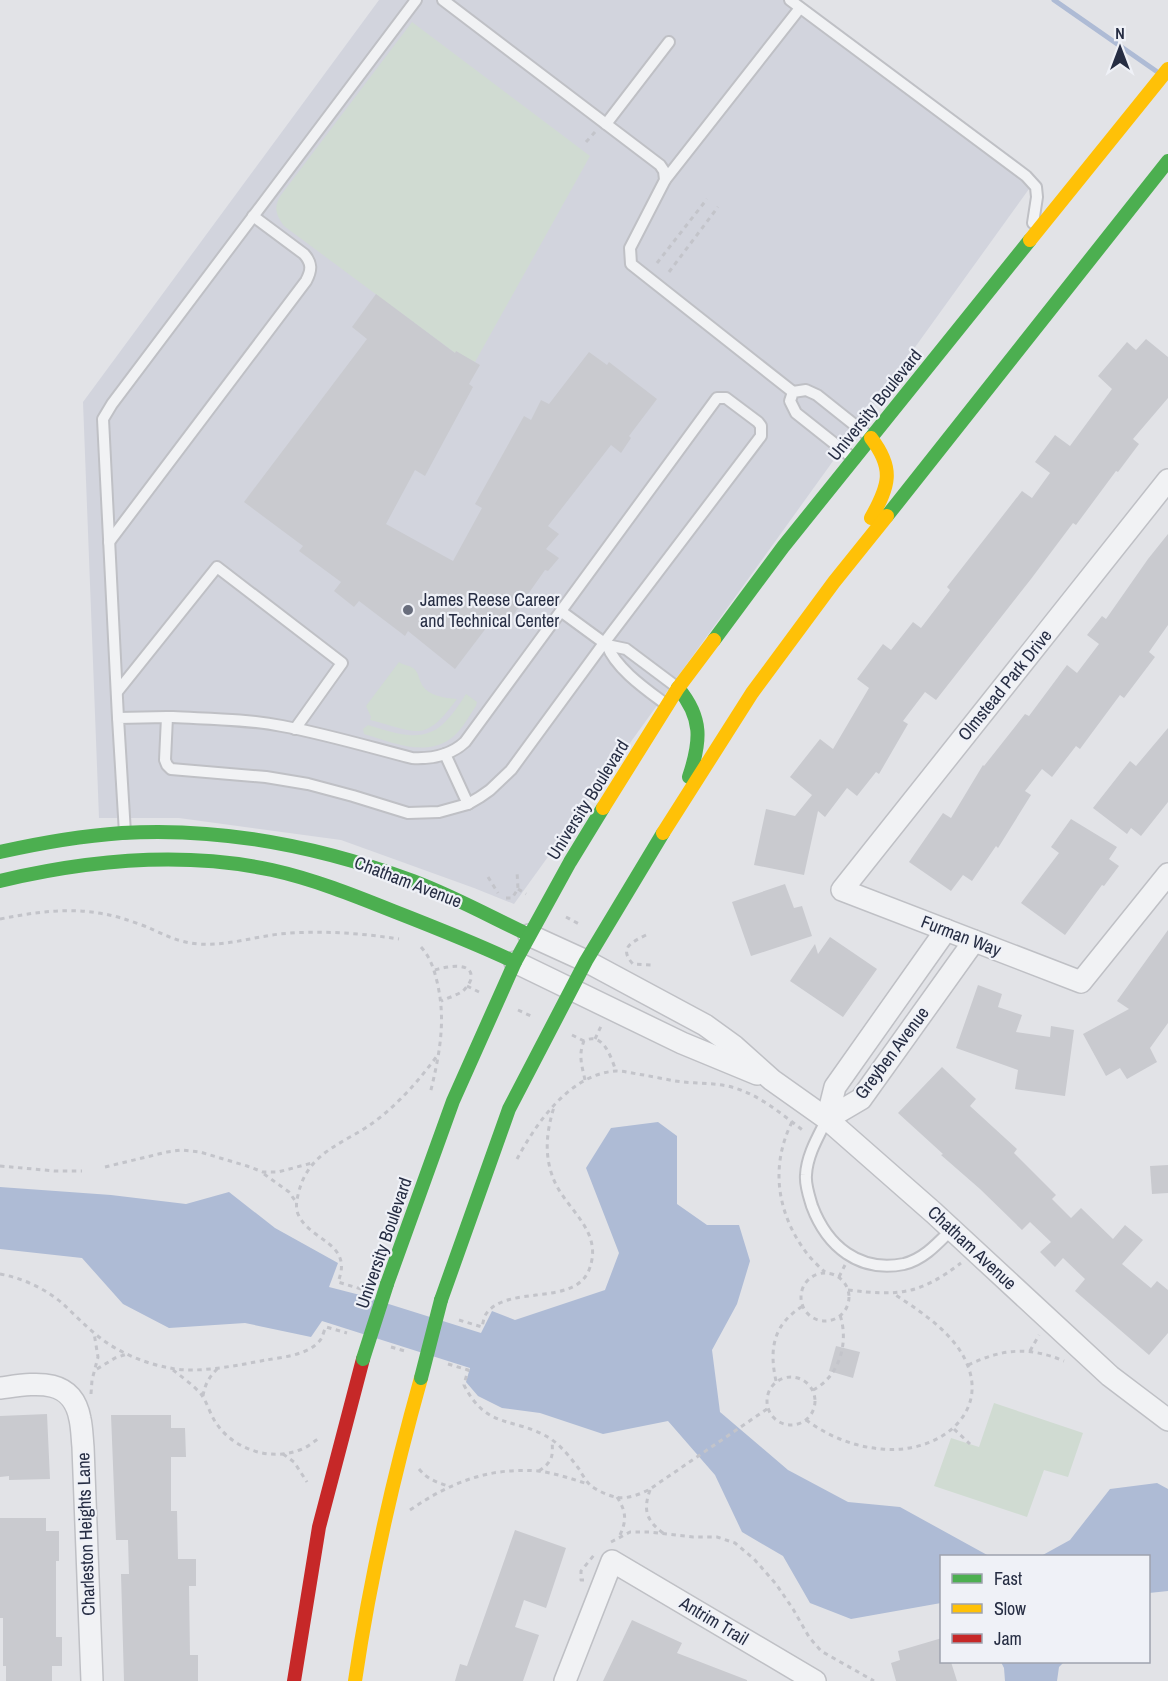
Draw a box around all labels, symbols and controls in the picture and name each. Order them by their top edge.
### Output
north arrow [1090,18,1150,78]
text: N [1115,22,1125,44]
street label: University Boulevard [822,344,927,466]
place label: James Reese Career and Technical Center [420,587,560,633]
marker: James Reese Career and Technical Center [401,603,415,617]
street label: Olmstead Park Drive [952,624,1057,746]
street label: University Boulevard [541,735,634,864]
street label: Chatham Avenue [351,850,465,913]
street label: Furman Way [918,909,1005,962]
street label: Greyben Avenue [849,1001,935,1104]
street label: University Boulevard [349,1174,418,1312]
street label: Chatham Avenue [922,1200,1022,1295]
street label: Charleston Heights Lane [70,1452,101,1616]
legend [940,1555,1150,1663]
text: Fast [994,1566,1022,1591]
street label: Antrim Trail [674,1590,753,1651]
text: Slow [994,1596,1026,1621]
text: Jam [994,1626,1022,1651]

